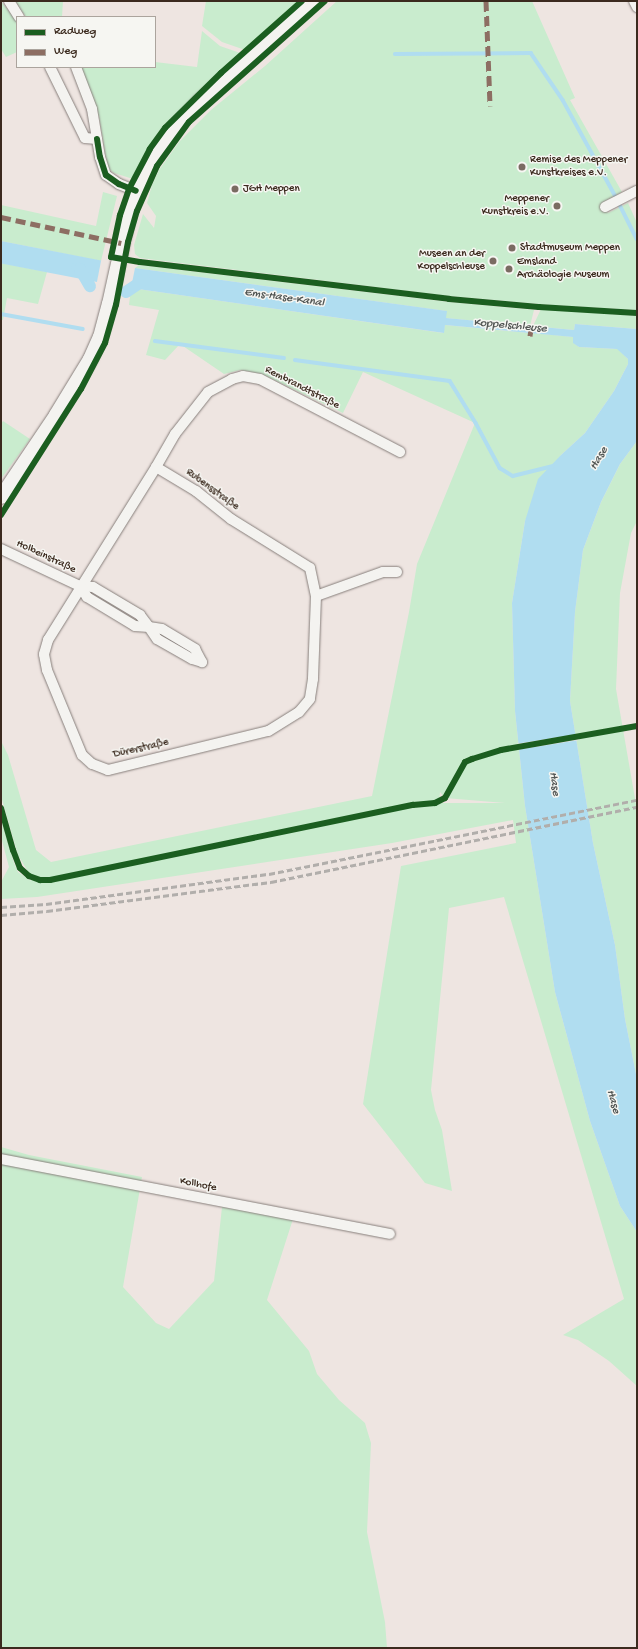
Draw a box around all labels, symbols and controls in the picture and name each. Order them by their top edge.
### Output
legend [16,16,156,68]
text: Radweg [54,25,96,39]
text: Weg [54,45,77,59]
place label: Remise des Meppener Kunstkreises e.V. [530,154,627,180]
marker: Remise des Meppener Kunstkreises e.V. [517,162,527,172]
place label: JGH Meppen [243,182,300,196]
marker: JGH Meppen [230,184,240,194]
place label: Meppener Kunstkreis e.V. [482,193,549,219]
marker: Meppener Kunstkreis e.V. [552,201,562,211]
place label: Stadtmuseum Meppen [520,241,620,255]
marker: Stadtmuseum Meppen [507,243,517,253]
place label: Museen an der Koppelschleuse [418,248,485,274]
marker: Museen an der Koppelschleuse [488,256,498,266]
place label: Emsland Archäologie Museum [517,256,609,282]
marker: Emsland Archäologie Museum [504,264,514,274]
water label: Ems-Hase-Kanal [243,286,325,312]
water label: Koppelschleuse [473,317,547,337]
street label: Rembrandtstraße [262,363,342,413]
water label: Hase [588,445,612,473]
street label: Rubensstraße [183,466,241,514]
street label: Holbeinstraße [14,537,78,577]
street label: Dürerstraße [112,736,170,762]
water label: Hase [544,771,562,797]
water label: Hase [602,1088,622,1116]
street label: Kollhofe [178,1175,218,1195]

